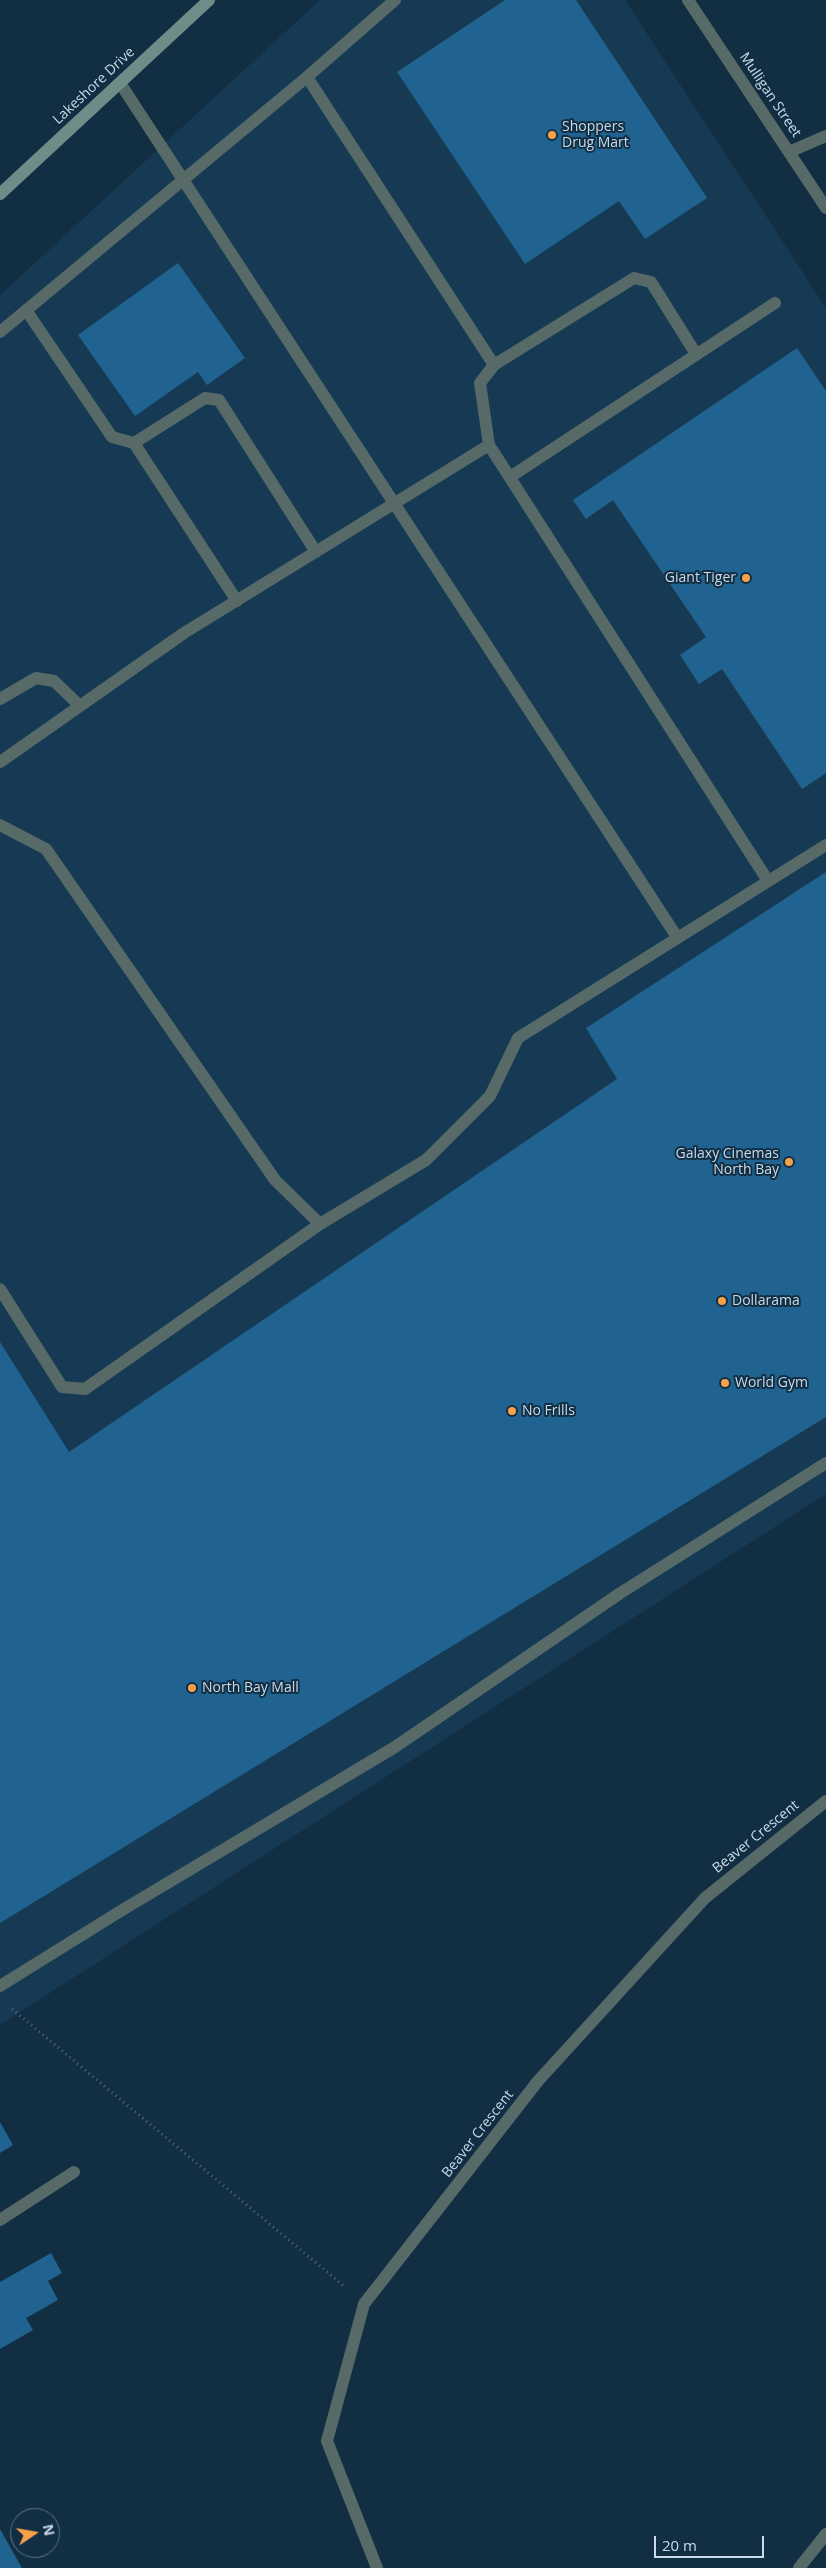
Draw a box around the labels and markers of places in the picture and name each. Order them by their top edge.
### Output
place label: Shoppers Drug Mart [562,119,629,152]
marker: Shoppers Drug Mart [546,129,558,141]
place label: Giant Tiger [665,570,736,586]
marker: Giant Tiger [740,572,752,584]
place label: Galaxy Cinemas North Bay [676,1146,779,1178]
marker: Galaxy Cinemas North Bay [783,1156,795,1168]
place label: Dollarama [732,1293,800,1309]
marker: Dollarama [716,1295,728,1307]
place label: World Gym [735,1375,808,1391]
marker: World Gym [719,1377,731,1389]
place label: No Frills [522,1403,575,1419]
marker: No Frills [506,1405,518,1417]
place label: North Bay Mall [202,1680,299,1696]
marker: North Bay Mall [186,1682,198,1694]

